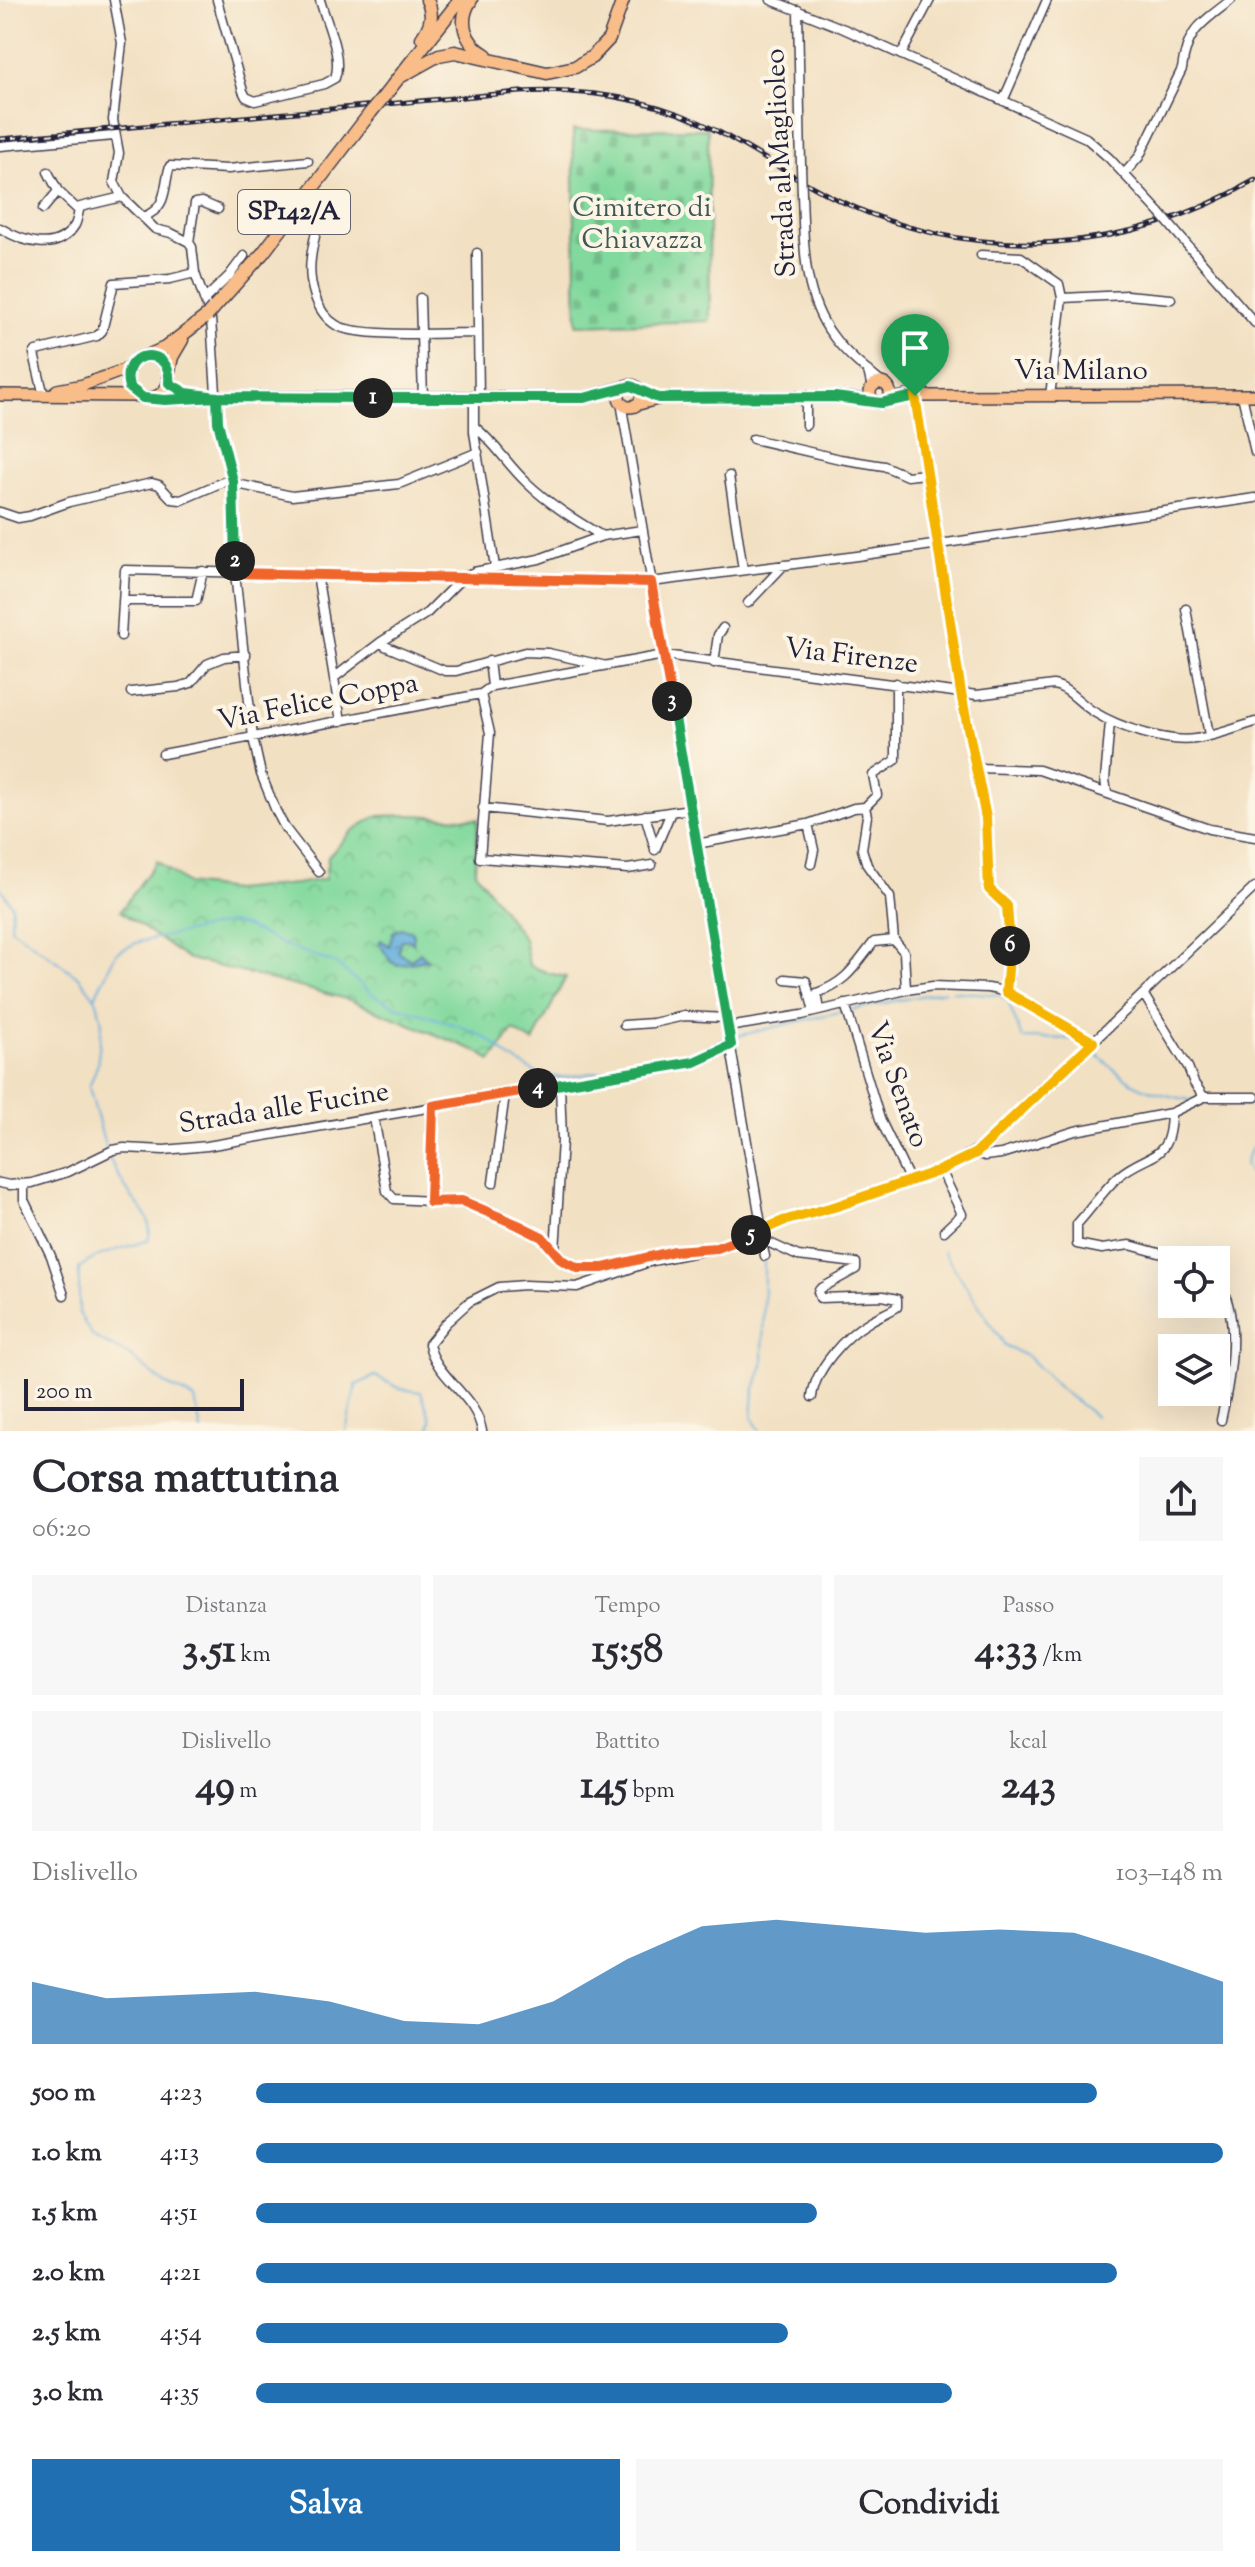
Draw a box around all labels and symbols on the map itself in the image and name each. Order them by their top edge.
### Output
street label: Strada al Maglioleo [756,47,808,279]
park label: Cimitero di Chiavazza [572,189,712,261]
road number: SP142/A [238,190,350,234]
pin [881,314,949,396]
street label: Via Milano [1014,352,1148,392]
pin: 1 [353,378,393,418]
pin: 2 [215,541,255,581]
street label: Via Firenze [782,629,920,685]
street label: Via Felice Coppa [214,664,422,742]
pin: 3 [652,681,692,721]
pin: 6 [990,926,1030,966]
street label: Via Senato [856,1016,938,1154]
pin: 4 [518,1068,558,1108]
street label: Strada alle Fucine [176,1073,392,1145]
pin: 5 [731,1215,771,1255]
scale bar [24,1375,244,1411]

